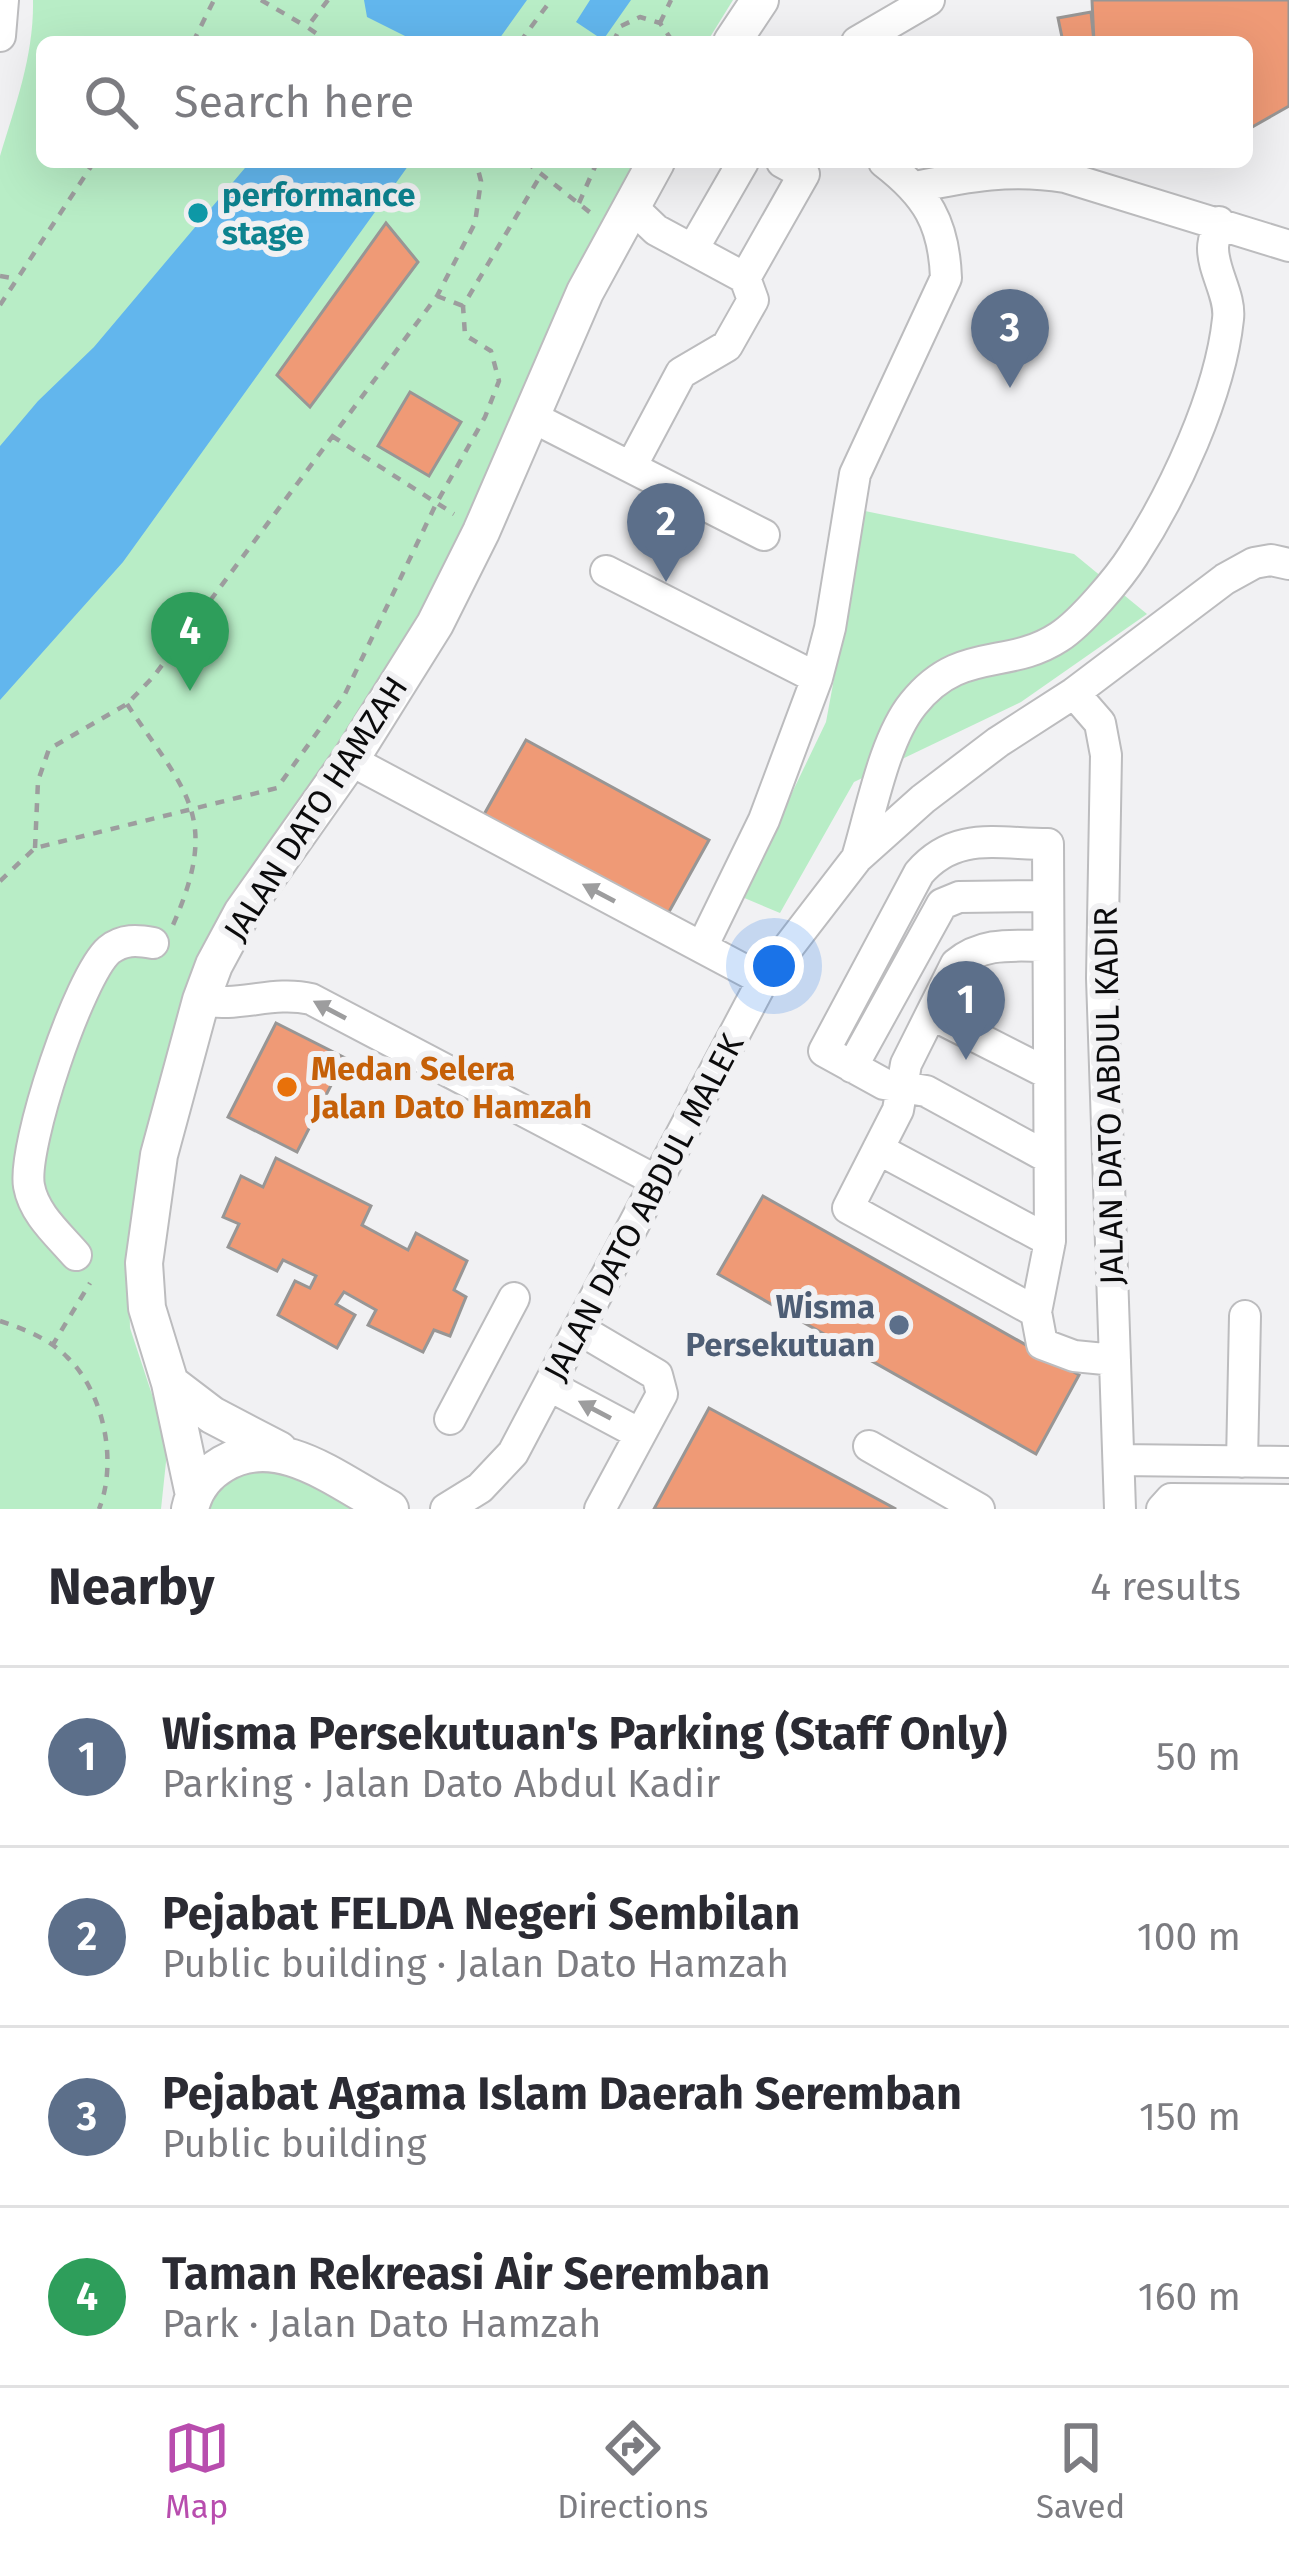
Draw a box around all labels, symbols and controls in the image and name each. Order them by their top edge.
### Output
search box [36,36,1253,168]
icon: search [78,69,144,135]
text: Search here [174,75,414,129]
place label: performance stage [222,175,415,253]
marker: performance stage [185,200,211,226]
pin: 3 [971,289,1049,388]
pin: 2 [627,483,705,582]
pin: 4 [151,592,229,691]
street label: JALAN DATO HAMZAH [215,669,416,948]
one-way arrow [582,883,616,903]
street label: JALAN DATO ABDUL KADIR [1086,907,1132,1285]
your location [744,936,804,996]
pin: 1 [927,961,1005,1060]
one-way arrow [313,1000,348,1020]
street label: JALAN DATO ABDUL MALEK [535,1027,753,1388]
place label: Medan Selera Jalan Dato Hamzah [310,1049,592,1127]
marker: Medan Selera Jalan Dato Hamzah [274,1074,300,1100]
place label: Wisma Persekutuan [685,1287,875,1365]
marker: Wisma Persekutuan [886,1312,912,1338]
one-way arrow [578,1400,612,1421]
text: Nearby [48,1556,214,1618]
text: 4 results [1090,1564,1241,1610]
text: Wisma Persekutuan's Parking (Staff Only) [162,1707,1007,1761]
text: 1 [78,1734,96,1780]
text: 50 m [1156,1734,1241,1780]
text: Parking · Jalan Dato Abdul Kadir [162,1761,720,1807]
text: Pejabat FELDA Negeri Sembilan [162,1887,800,1941]
text: 2 [77,1914,97,1960]
text: 100 m [1137,1914,1241,1960]
text: Public building · Jalan Dato Hamzah [162,1941,789,1987]
text: Pejabat Agama Islam Daerah Seremban [162,2067,962,2121]
text: 3 [77,2094,97,2140]
text: 150 m [1139,2094,1241,2140]
text: Public building [162,2121,426,2167]
text: Taman Rekreasi Air Seremban [162,2247,770,2301]
text: 4 [76,2274,98,2320]
text: 160 m [1138,2274,1241,2320]
text: Park · Jalan Dato Hamzah [162,2301,601,2347]
tab: Map [164,2415,230,2527]
tab: Directions [557,2415,709,2527]
tab: Saved [1036,2415,1125,2527]

